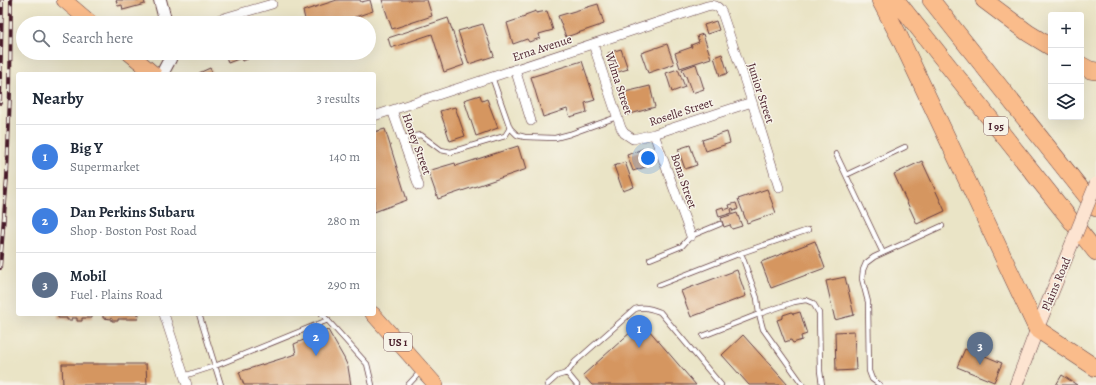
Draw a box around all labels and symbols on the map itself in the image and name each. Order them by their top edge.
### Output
street label: Erna Avenue [510,31,574,65]
street label: Wilma Street [601,49,637,116]
street label: Junior Street [744,61,778,125]
street label: Roselle Street [647,94,715,130]
street label: Honey Street [399,111,435,177]
road number: I 95 [984,117,1008,135]
your location [638,148,658,168]
street label: Bona Street [667,151,701,211]
street label: Plains Road [1037,254,1075,313]
pin: 1 [626,315,652,348]
pin: 2 [303,323,329,356]
pin: 3 [967,332,993,365]
road number: US 1 [384,333,412,351]

